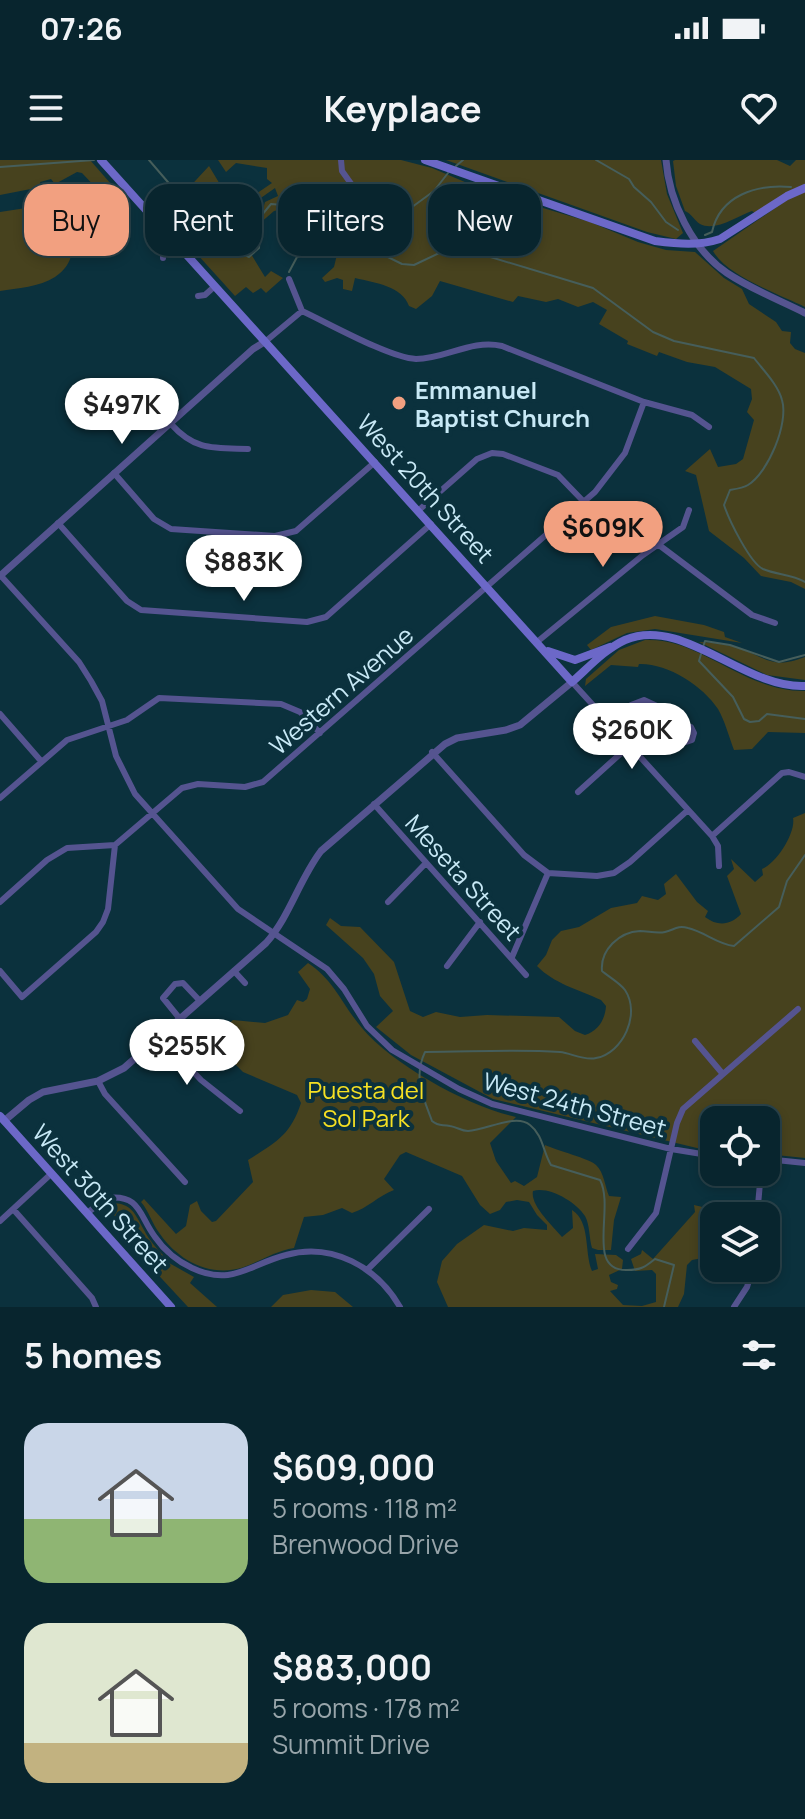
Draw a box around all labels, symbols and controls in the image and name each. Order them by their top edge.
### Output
text: 07:26 [40,8,123,49]
text: Keyplace [323,84,482,133]
icon: menu [24,86,68,130]
icon: heart [737,86,781,130]
chip: Buy [24,184,129,256]
chip: Rent [145,184,262,256]
chip: Filters [278,184,412,256]
chip: New [428,184,541,256]
place label: Emmanuel Baptist Church [415,373,590,434]
pin: $497K [66,378,178,446]
text: $497K [83,386,161,422]
marker: Emmanuel Baptist Church [390,394,408,412]
street label: West 20th Street [350,407,502,569]
pin: $609K [547,501,659,569]
text: $609K [562,509,644,545]
pin: $883K [188,535,300,603]
text: $883K [204,543,284,579]
street label: Western Avenue [262,618,420,762]
pin: $260K [576,703,688,771]
text: $260K [591,711,673,747]
street label: Meseta Street [399,807,529,947]
pin: $255K [131,1019,243,1087]
text: $255K [147,1027,227,1063]
street label: West 24th Street [480,1064,670,1144]
park label: Puesta del Sol Park [308,1073,424,1134]
map controls [700,1106,780,1282]
button: locate [700,1106,780,1186]
street label: West 30th Street [25,1117,177,1279]
button: layers [700,1202,780,1282]
text: 5 homes [24,1332,162,1378]
icon: filters [737,1333,781,1377]
text: $609,000 [272,1444,435,1490]
icon: home [88,1455,184,1551]
text: 5 rooms · 118 m² [272,1490,457,1526]
text: Brenwood Drive [272,1526,459,1562]
text: $883,000 [272,1644,432,1690]
icon: home [88,1655,184,1751]
text: 5 rooms · 178 m² [272,1690,460,1726]
text: Summit Drive [272,1726,430,1762]

